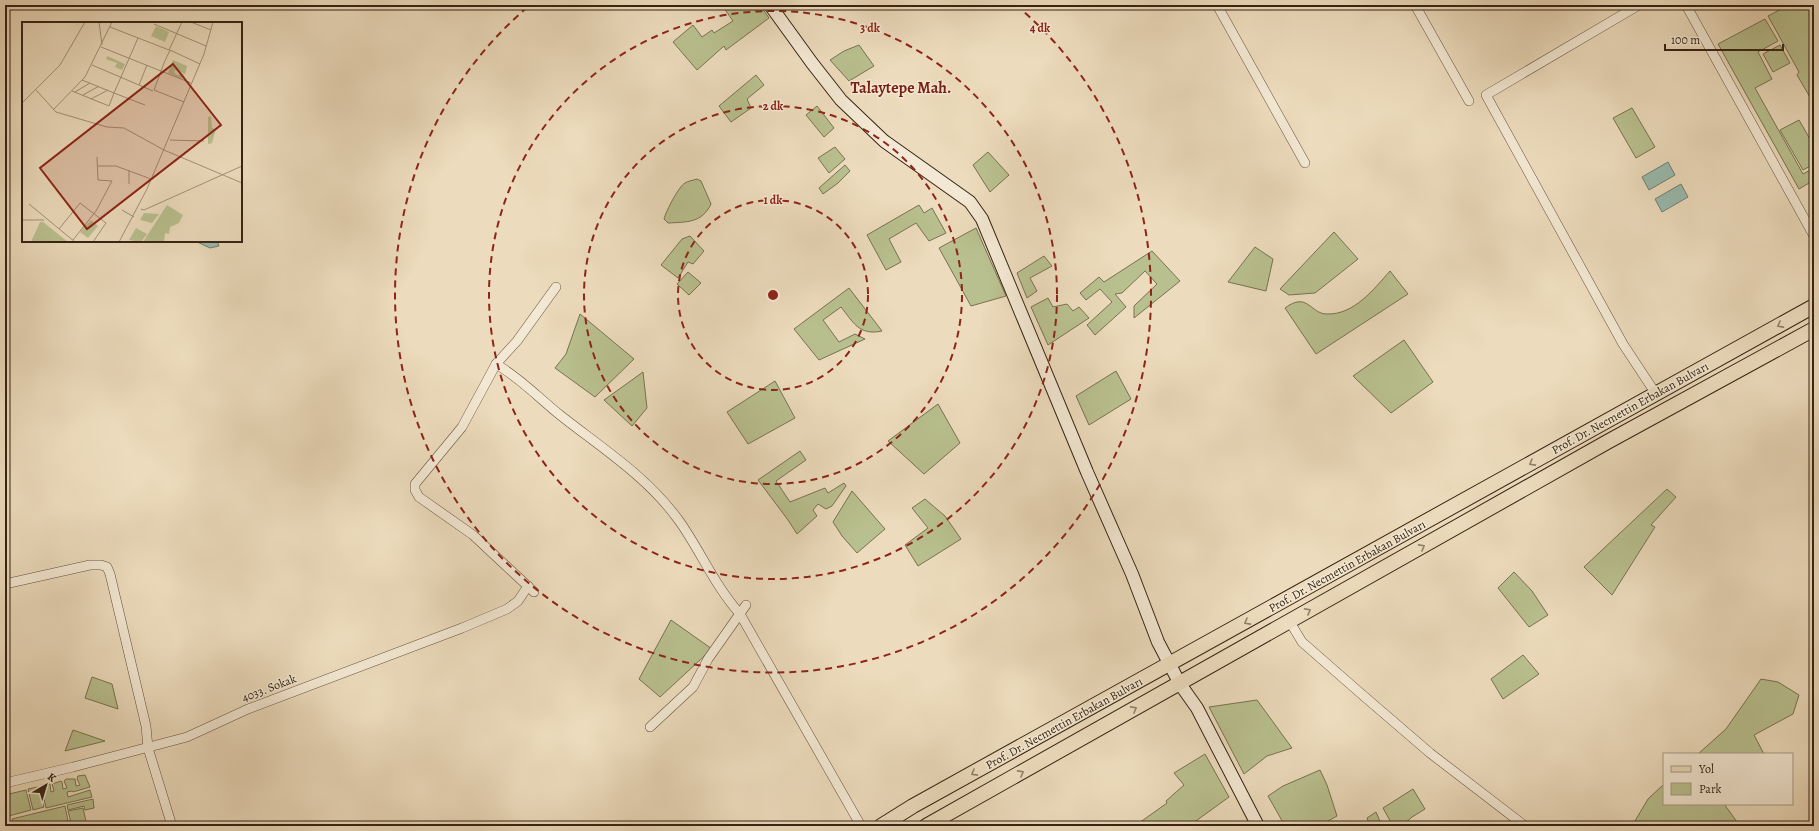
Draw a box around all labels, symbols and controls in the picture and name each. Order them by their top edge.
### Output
text: 3 dk [860,20,881,36]
text: 4 dk [1030,20,1051,36]
inset map [22,22,242,242]
scale bar [1665,26,1783,52]
text: 100 m [1671,32,1700,48]
district label: Talaytepe Mah. [851,77,951,99]
text: 2 dk [763,98,784,114]
text: 1 dk [763,192,783,208]
centre of rings [766,288,780,302]
one-way arrow [1777,320,1784,328]
street label: Prof. Dr. Necmettin Erbakan Bulvarı [1549,358,1711,458]
one-way arrow [1529,459,1536,466]
street label: Prof. Dr. Necmettin Erbakan Bulvarı [1266,516,1428,616]
one-way arrow [1418,545,1425,552]
one-way arrow [1304,609,1312,616]
one-way arrow [1244,617,1251,624]
street label: 4033. Sokak [240,670,298,706]
street label: Prof. Dr. Necmettin Erbakan Bulvarı [983,673,1145,773]
one-way arrow [1130,707,1137,714]
legend [1663,753,1793,805]
text: Yol [1698,761,1714,777]
north arrow [26,765,66,805]
one-way arrow [971,768,978,775]
text: K [44,769,60,786]
one-way arrow [1017,770,1024,777]
text: Park [1699,781,1722,797]

